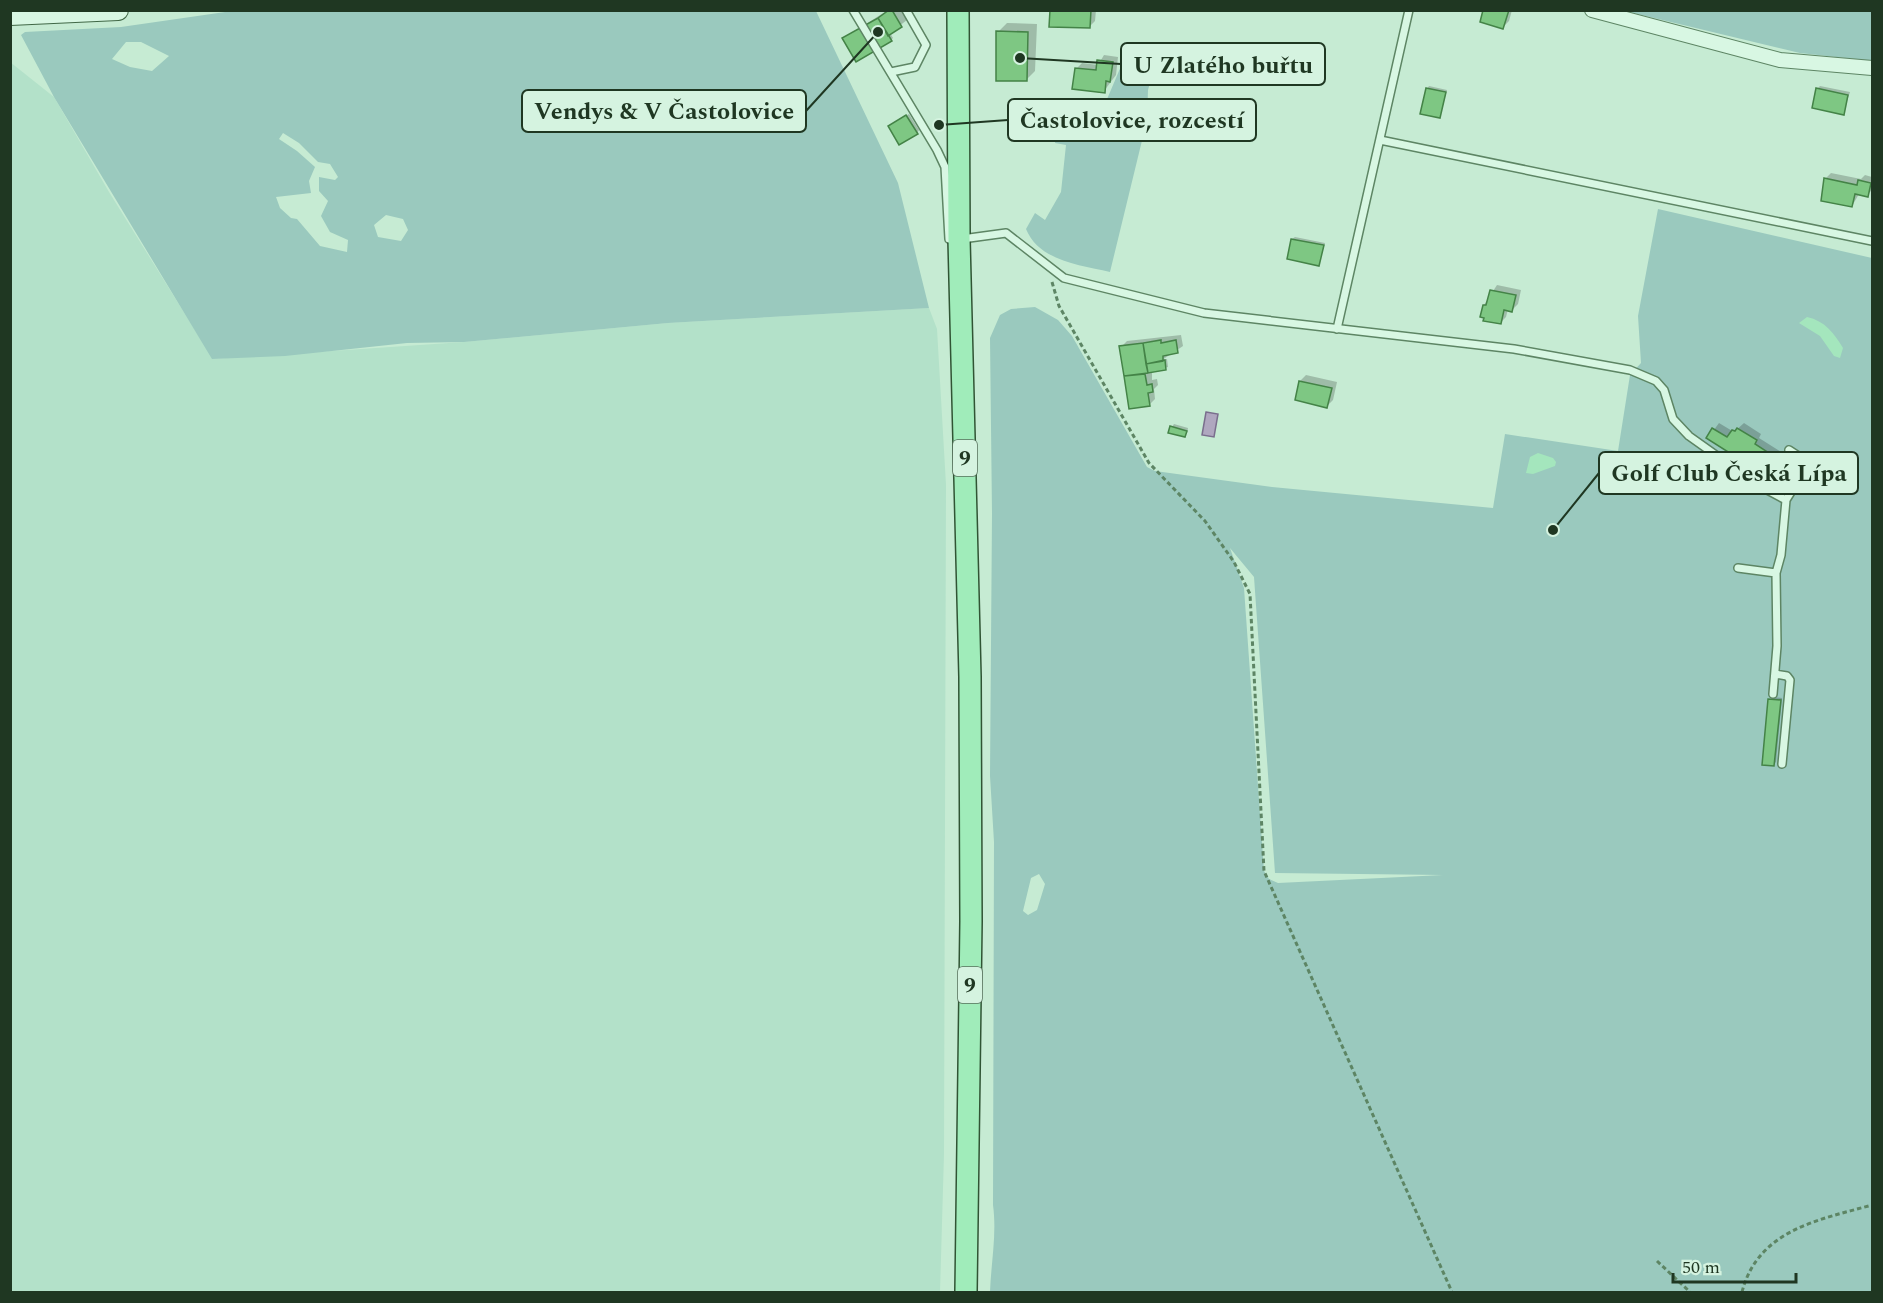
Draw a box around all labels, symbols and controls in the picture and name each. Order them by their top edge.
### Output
callout: U Zlatého buřtu [1121,43,1325,85]
text: U Zlatého buřtu [1133,48,1313,84]
callout: Vendys & V Častolovice [522,90,806,132]
text: Vendys & V Častolovice [534,94,794,130]
callout: Častolovice, rozcestí [1008,99,1256,141]
text: Častolovice, rozcestí [1020,103,1245,139]
road number: 9 [953,440,977,476]
callout: Golf Club Česká Lípa [1599,452,1858,494]
text: Golf Club Česká Lípa [1611,456,1847,492]
road number: 9 [958,967,982,1003]
scale bar [1673,1246,1796,1284]
text: 50 m [1682,1254,1720,1281]

